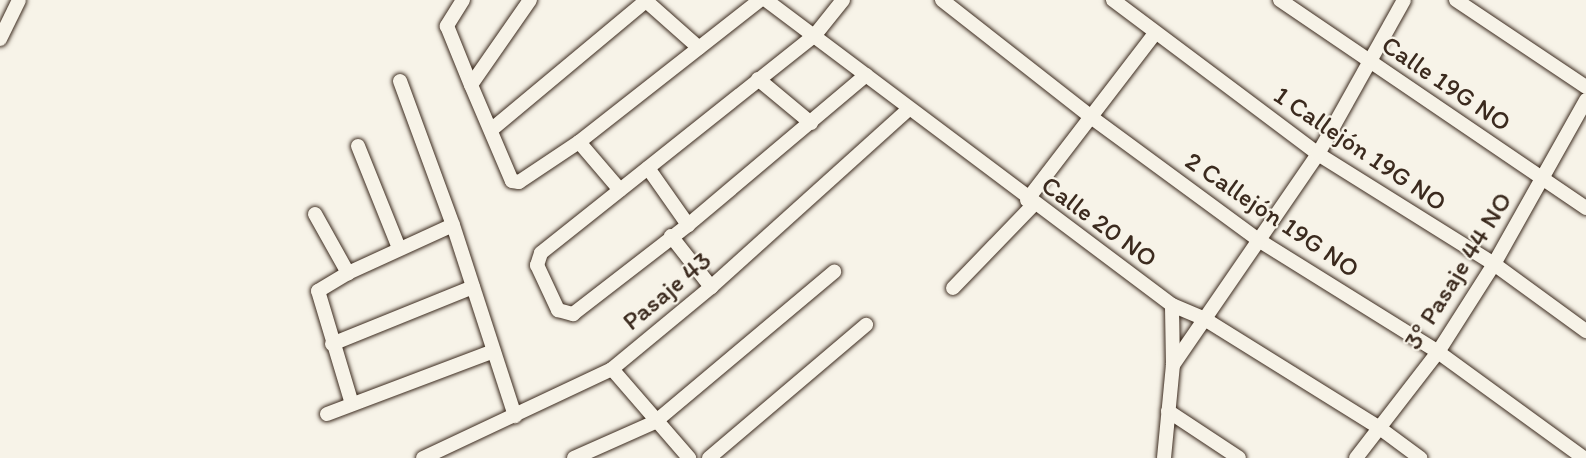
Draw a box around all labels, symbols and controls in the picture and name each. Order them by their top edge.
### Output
street label: Calle 19G NO [1376,29,1516,139]
street label: 1 Callejón 19G NO [1268,80,1452,218]
street label: 2 Callejón 19G NO [1179,145,1365,285]
street label: Calle 20 NO [1035,170,1163,274]
street label: 3º Pasaje 44 NO [1397,187,1519,355]
street label: Pasaje 43 [616,245,718,337]

